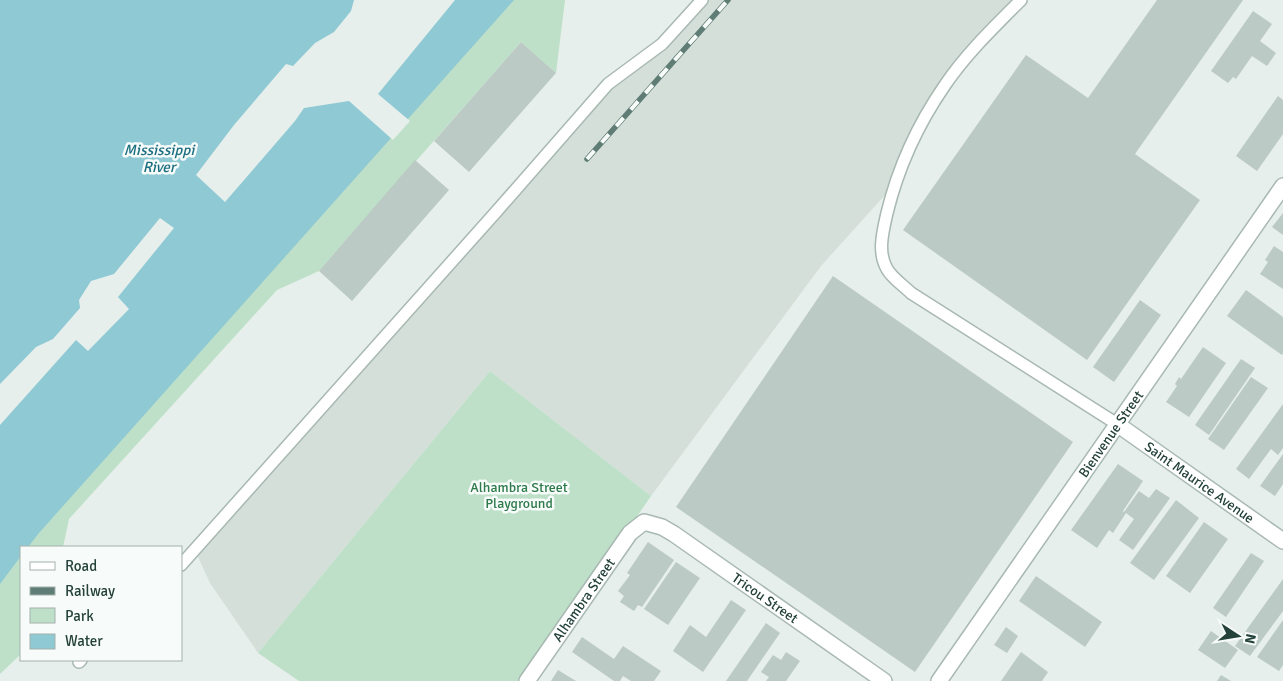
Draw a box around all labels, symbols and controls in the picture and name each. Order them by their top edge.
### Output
water label: Mississippi River [124,141,196,176]
street label: Bienvenue Street [1075,387,1147,481]
street label: Saint Maurice Avenue [1141,438,1257,527]
park label: Alhambra Street Playground [470,479,568,512]
legend [20,546,182,661]
street label: Alhambra Street [549,555,619,645]
text: Road [65,557,97,575]
street label: Tricou Street [729,569,801,627]
text: Railway [65,582,115,600]
text: Park [65,607,94,625]
north arrow [1213,611,1263,661]
text: Water [65,632,103,650]
text: N [1241,632,1260,645]

